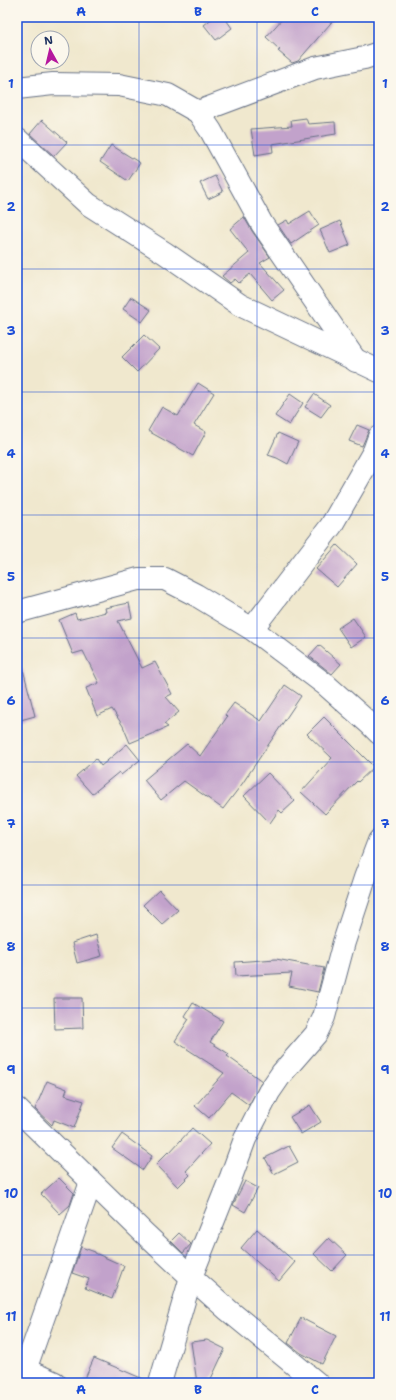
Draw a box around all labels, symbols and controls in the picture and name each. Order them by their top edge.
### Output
text: A [76,3,86,20]
text: B [194,3,202,20]
text: C [311,3,319,20]
north arrow [30,30,70,70]
text: N [43,33,54,49]
text: 1 [8,75,14,92]
text: 1 [382,75,388,92]
text: 2 [6,198,16,215]
text: 2 [380,198,390,215]
text: 3 [6,322,16,339]
text: 3 [380,322,390,339]
text: 4 [6,445,16,462]
text: 4 [380,445,390,462]
text: 5 [7,568,15,585]
text: 5 [381,568,389,585]
text: 6 [6,692,16,709]
text: 6 [380,692,390,709]
text: 7 [6,815,16,832]
text: 7 [380,815,390,832]
text: 8 [6,938,16,955]
text: 8 [380,938,390,955]
text: 9 [6,1061,16,1078]
text: 9 [380,1061,390,1078]
text: 10 [4,1185,18,1202]
text: 10 [378,1185,392,1202]
text: 11 [5,1308,17,1325]
text: 11 [379,1308,391,1325]
text: A [76,1381,86,1398]
text: B [194,1381,202,1398]
text: C [311,1381,319,1398]

